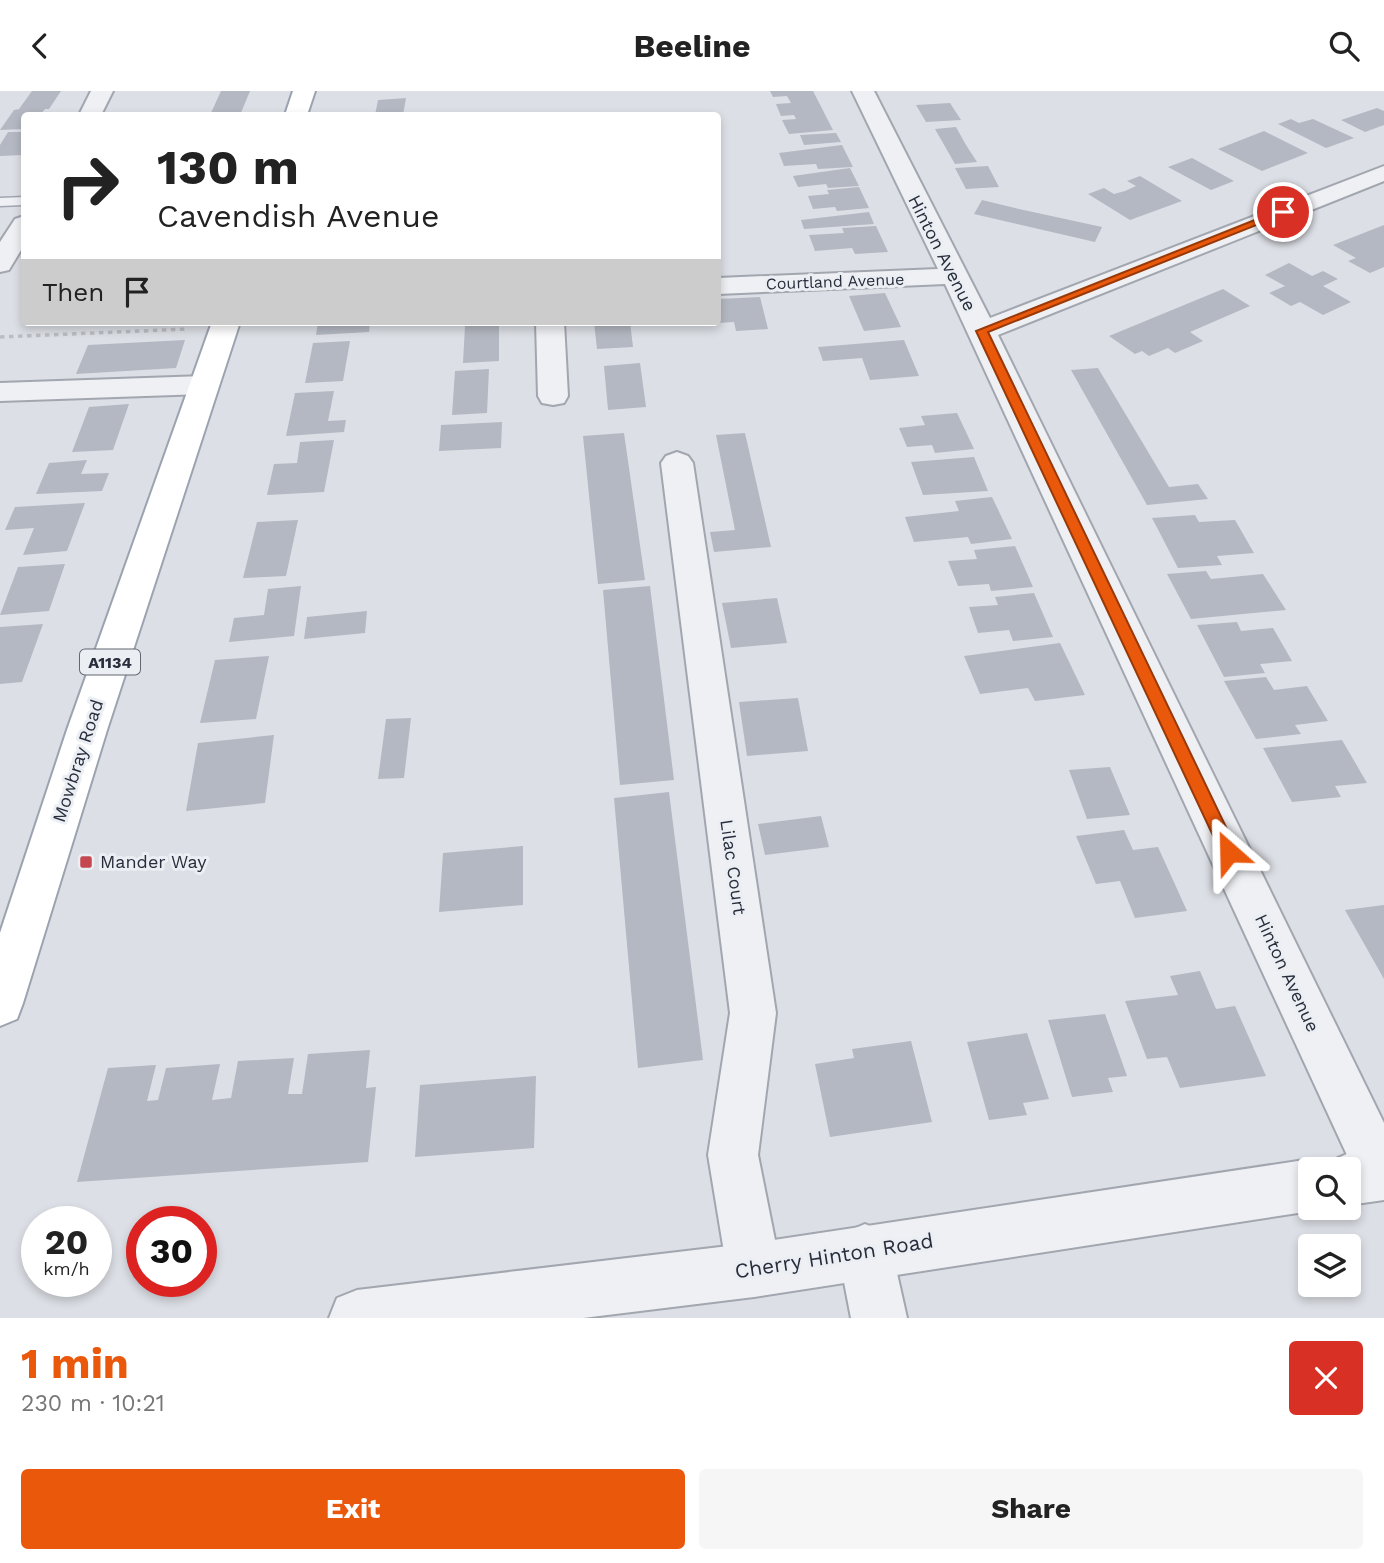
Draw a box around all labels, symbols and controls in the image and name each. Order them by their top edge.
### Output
icon: back [21,27,59,65]
text: Beeline [633,27,751,65]
icon: search [1325,27,1363,65]
text: 130 m [157,138,299,196]
icon: right [42,140,133,231]
pin [1253,182,1313,242]
street label: Hinton Avenue [904,191,981,314]
icon: arrive [1264,193,1302,231]
text: Cavendish Avenue [157,197,440,235]
street label: Courtland Avenue [765,270,905,293]
icon: arrive [118,273,156,311]
text: Then [42,277,104,307]
road number: A1134 [80,649,140,675]
street label: Mowbray Road [48,697,107,825]
position arrow [1192,815,1266,889]
street label: Lilac Court [716,818,751,916]
place label: Mander Way [100,851,207,872]
marker: Mander Way [78,854,94,870]
street label: Hinton Avenue [1251,911,1324,1035]
map controls [1298,1157,1361,1297]
button: search [1298,1157,1361,1220]
speed limit sign: 30 [126,1206,217,1297]
text: 20 [45,1221,88,1263]
street label: Cherry Hinton Road [733,1227,935,1284]
button: layers [1298,1234,1361,1297]
text: km/h [43,1258,90,1279]
text: 1 min [21,1339,129,1388]
button: close [1289,1341,1363,1415]
text: 230 m · 10:21 [21,1390,165,1417]
button: Exit [21,1469,685,1549]
button: Share [699,1469,1363,1549]

